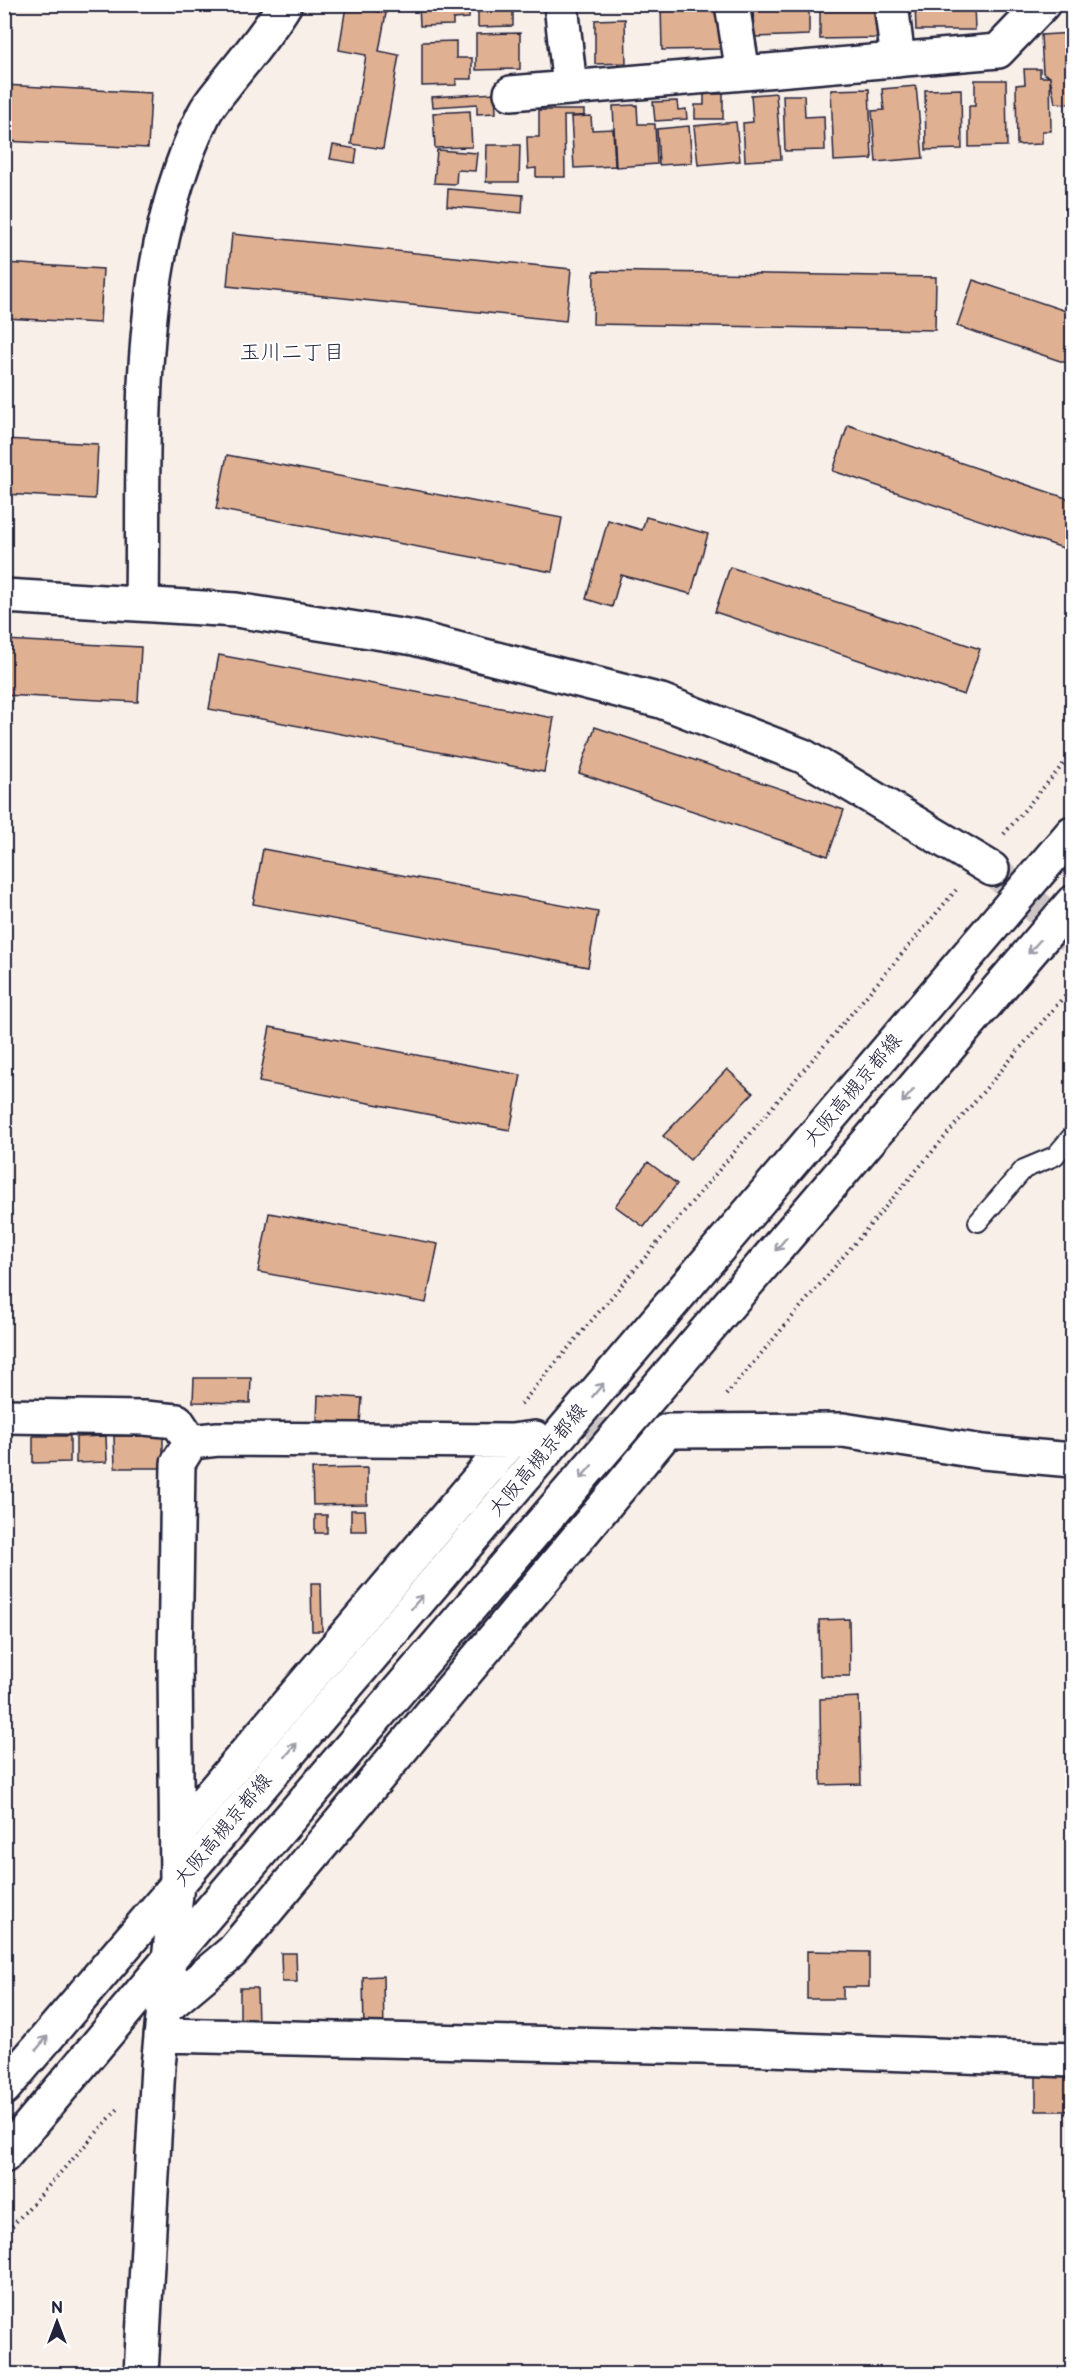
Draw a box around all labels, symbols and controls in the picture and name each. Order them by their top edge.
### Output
district label: 玉川二丁目 [240,340,345,365]
one-way arrow [1028,939,1041,955]
street label: 大阪高槻京都線 [799,1029,907,1151]
one-way arrow [901,1088,915,1103]
one-way arrow [774,1236,788,1251]
one-way arrow [591,1383,605,1398]
street label: 大阪高槻京都線 [484,1399,592,1521]
one-way arrow [579,1464,593,1479]
one-way arrow [410,1595,424,1610]
one-way arrow [284,1742,297,1758]
street label: 大阪高槻京都線 [169,1769,277,1891]
one-way arrow [35,2036,49,2051]
north arrow [27,2292,87,2352]
text: N [51,2299,63,2318]

